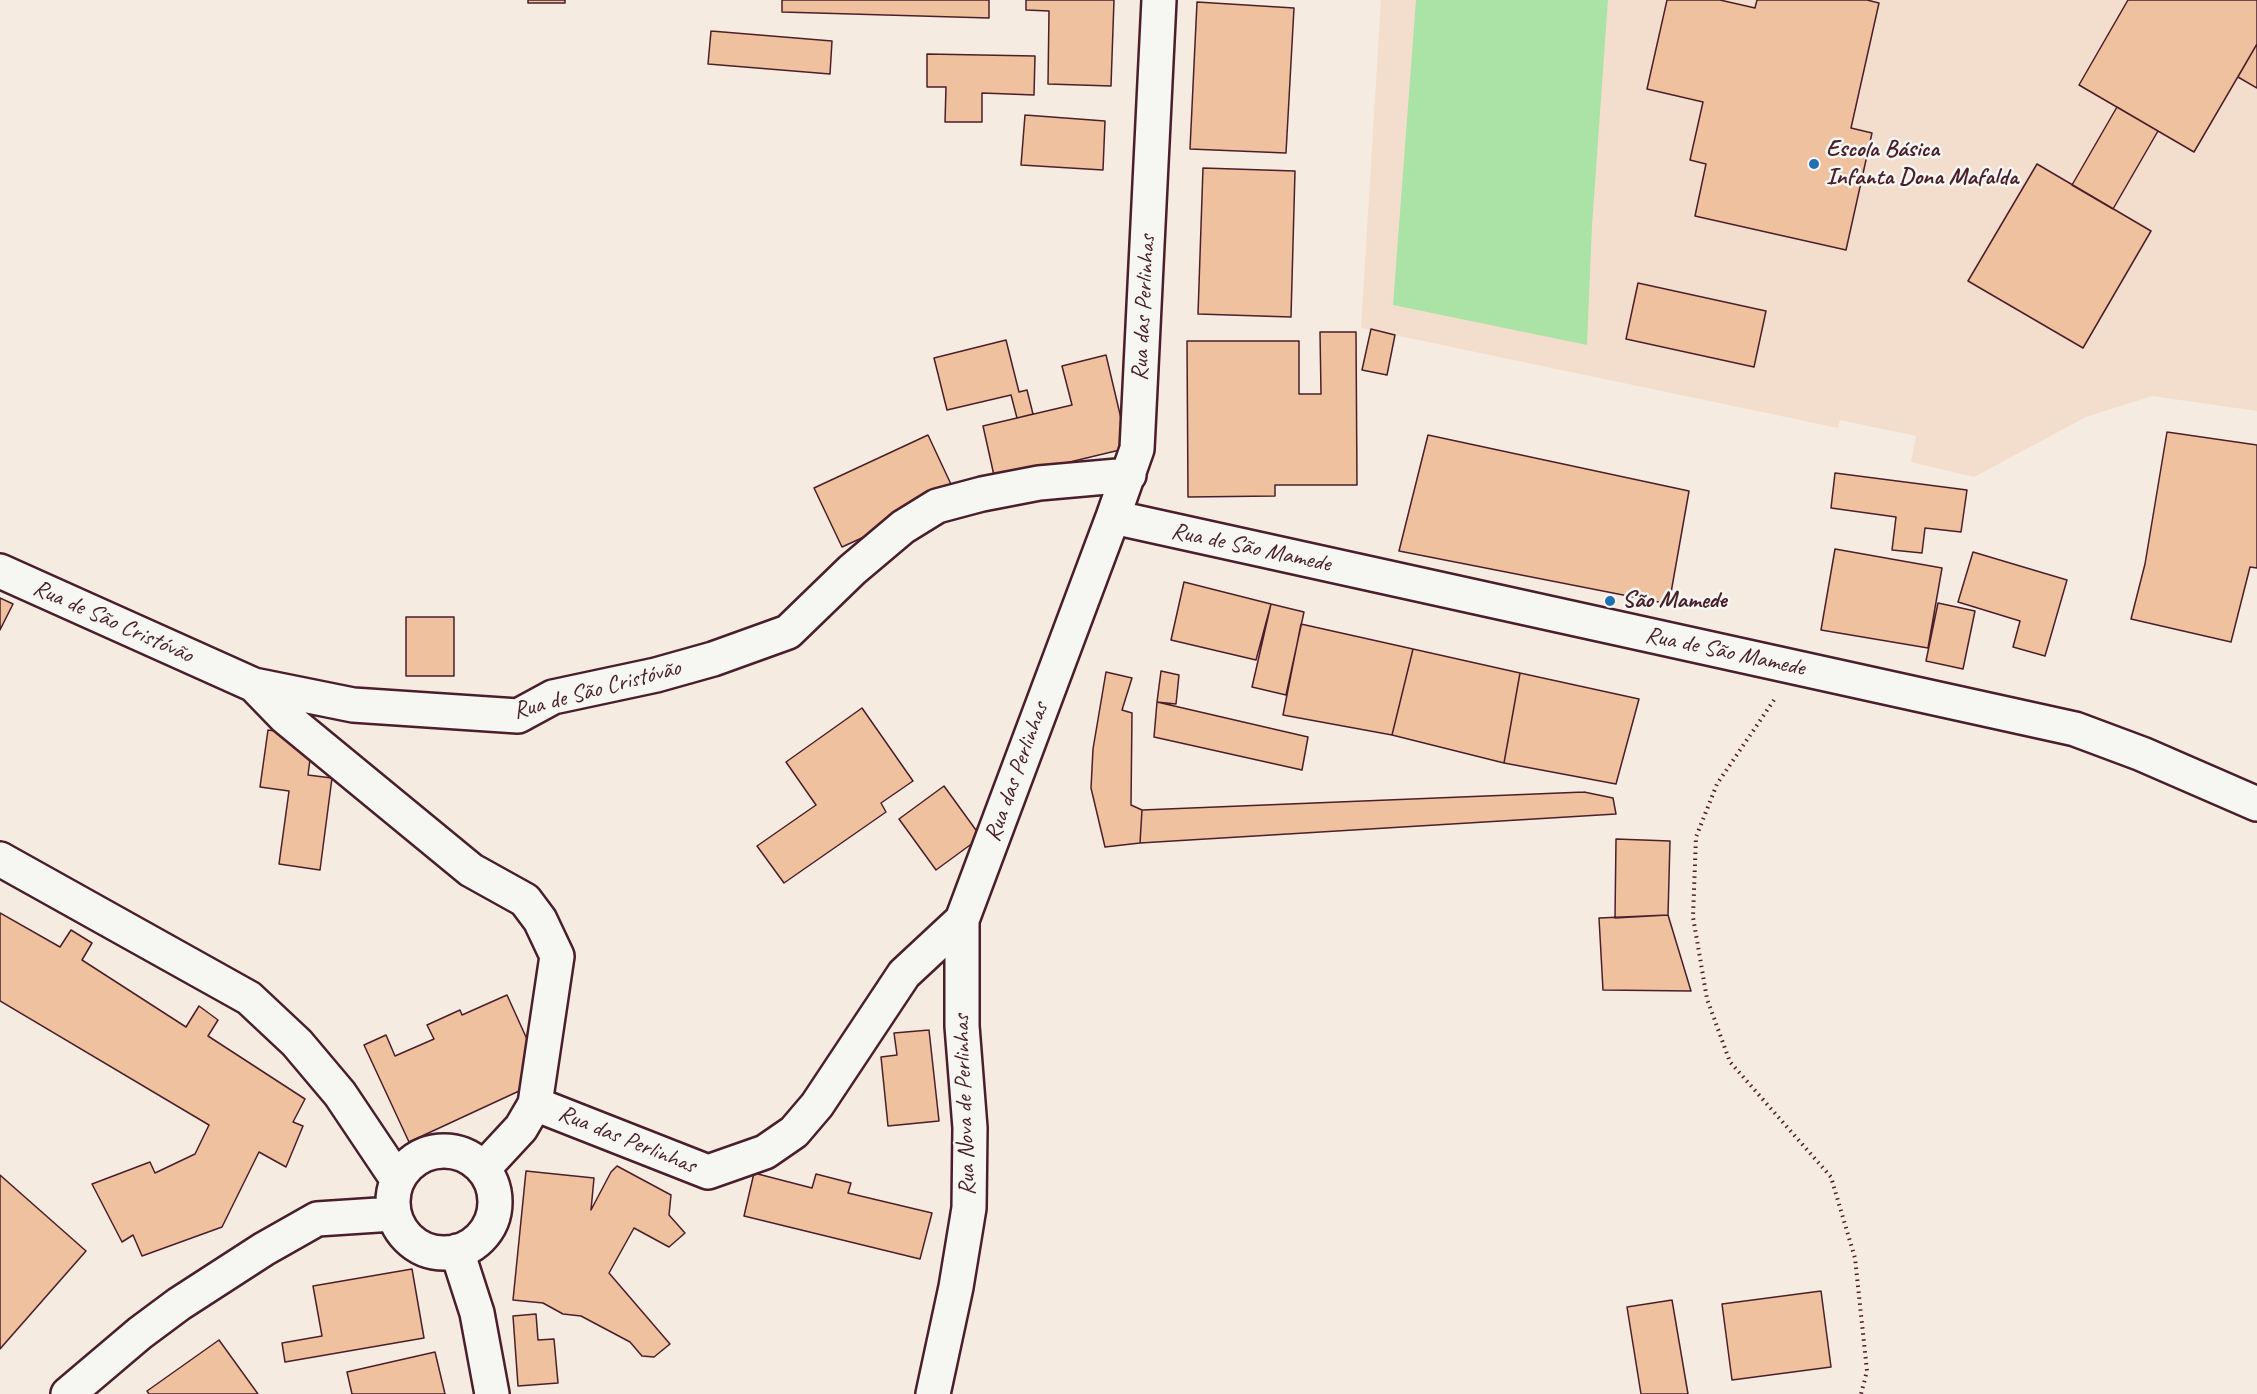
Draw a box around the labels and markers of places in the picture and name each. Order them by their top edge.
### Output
place label: Escola Básica Infanta Dona Mafalda [1826,136,2018,192]
marker: Escola Básica Infanta Dona Mafalda [1807,157,1821,171]
place label: São Mamede [1622,587,1726,615]
marker: São Mamede [1603,594,1617,608]

